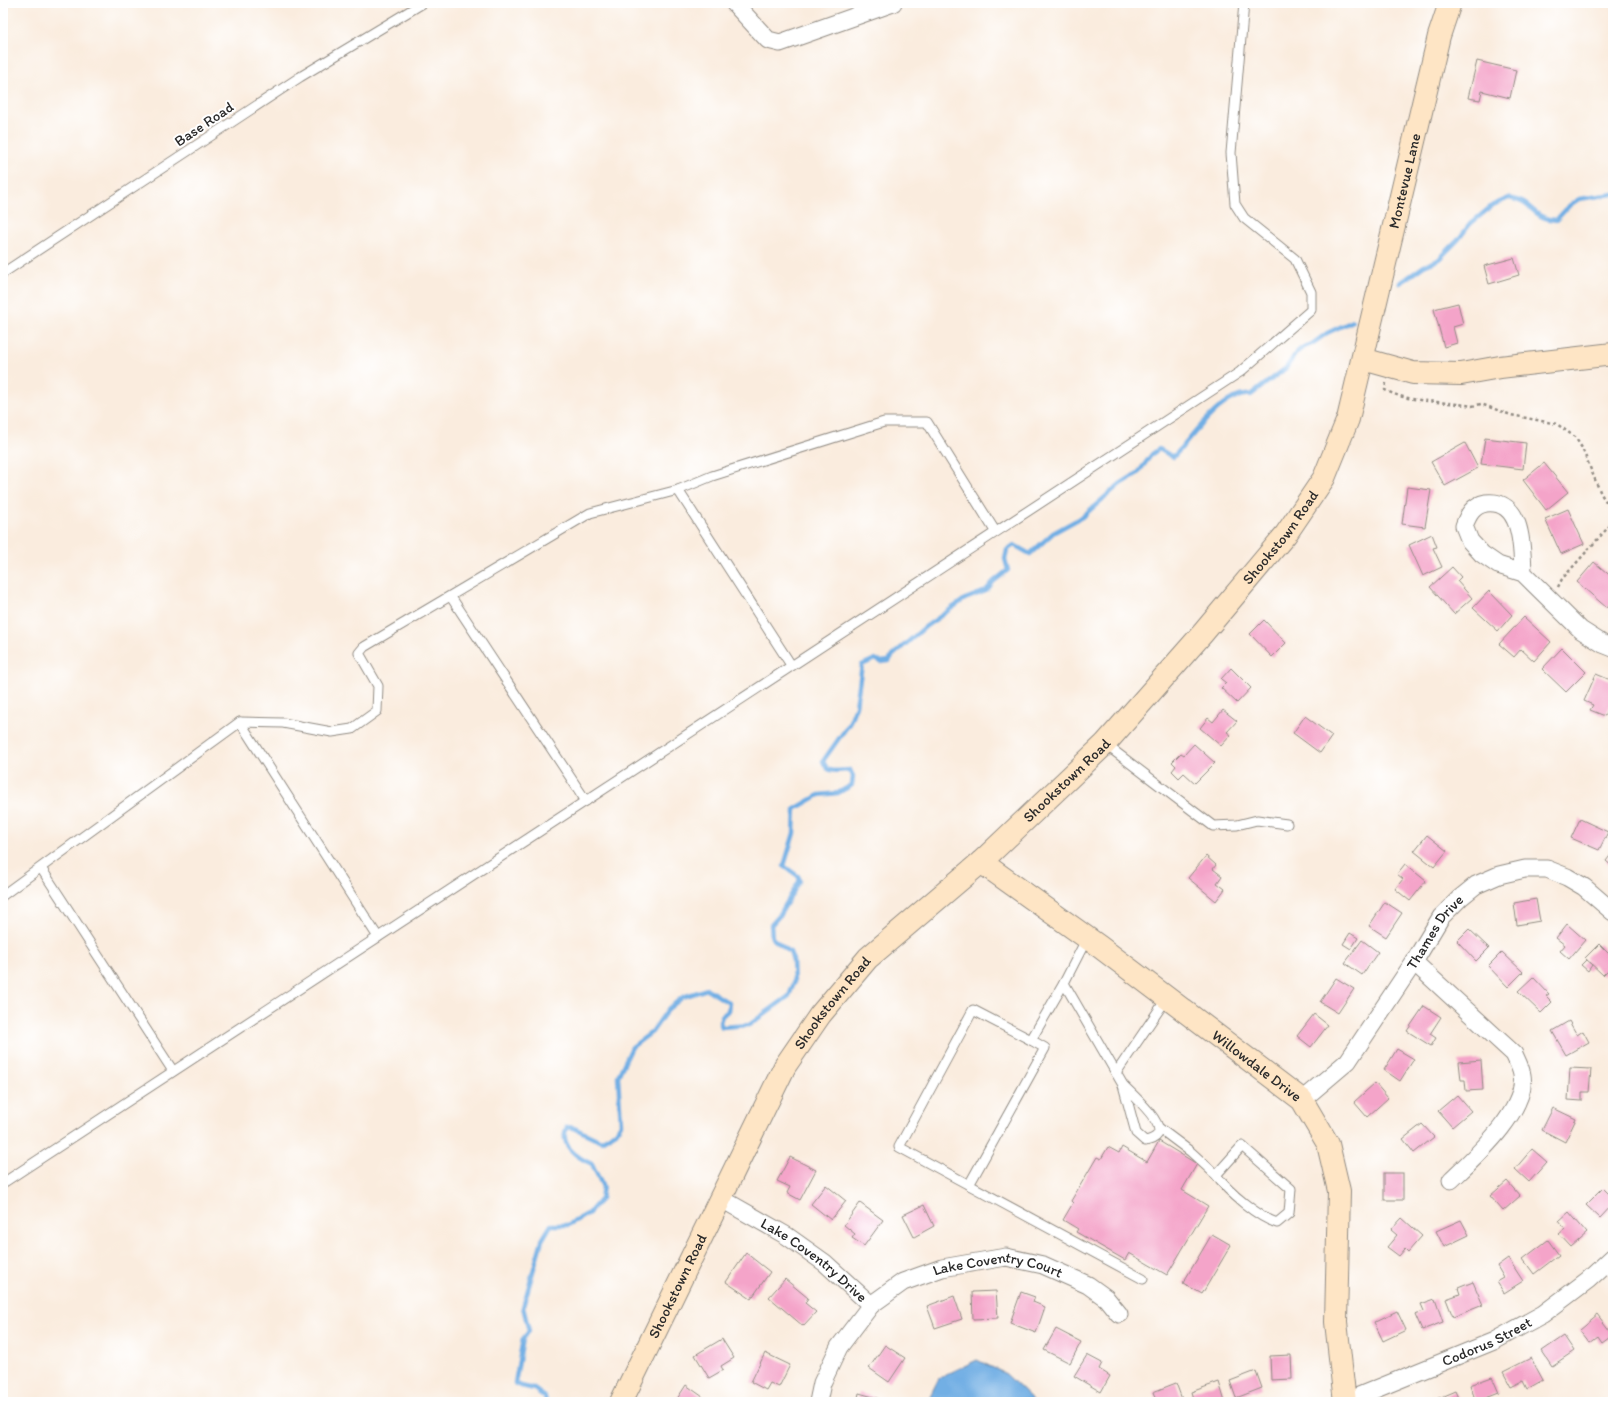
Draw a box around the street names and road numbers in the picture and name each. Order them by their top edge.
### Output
street label: Base Road [171,98,237,150]
street label: Montevue Lane [1385,132,1425,230]
street label: Shookstown Road [1239,486,1323,588]
street label: Shookstown Road [1019,734,1115,826]
street label: Thames Drive [1403,891,1467,973]
street label: Shookstown Road [790,952,875,1053]
street label: Willowdale Drive [1208,1026,1305,1106]
street label: Lake Coventry Drive [758,1214,871,1306]
street label: Shookstown Road [644,1230,711,1341]
street label: Lake Coventry Court [930,1248,1066,1282]
street label: Codorus Street [1439,1313,1535,1370]

